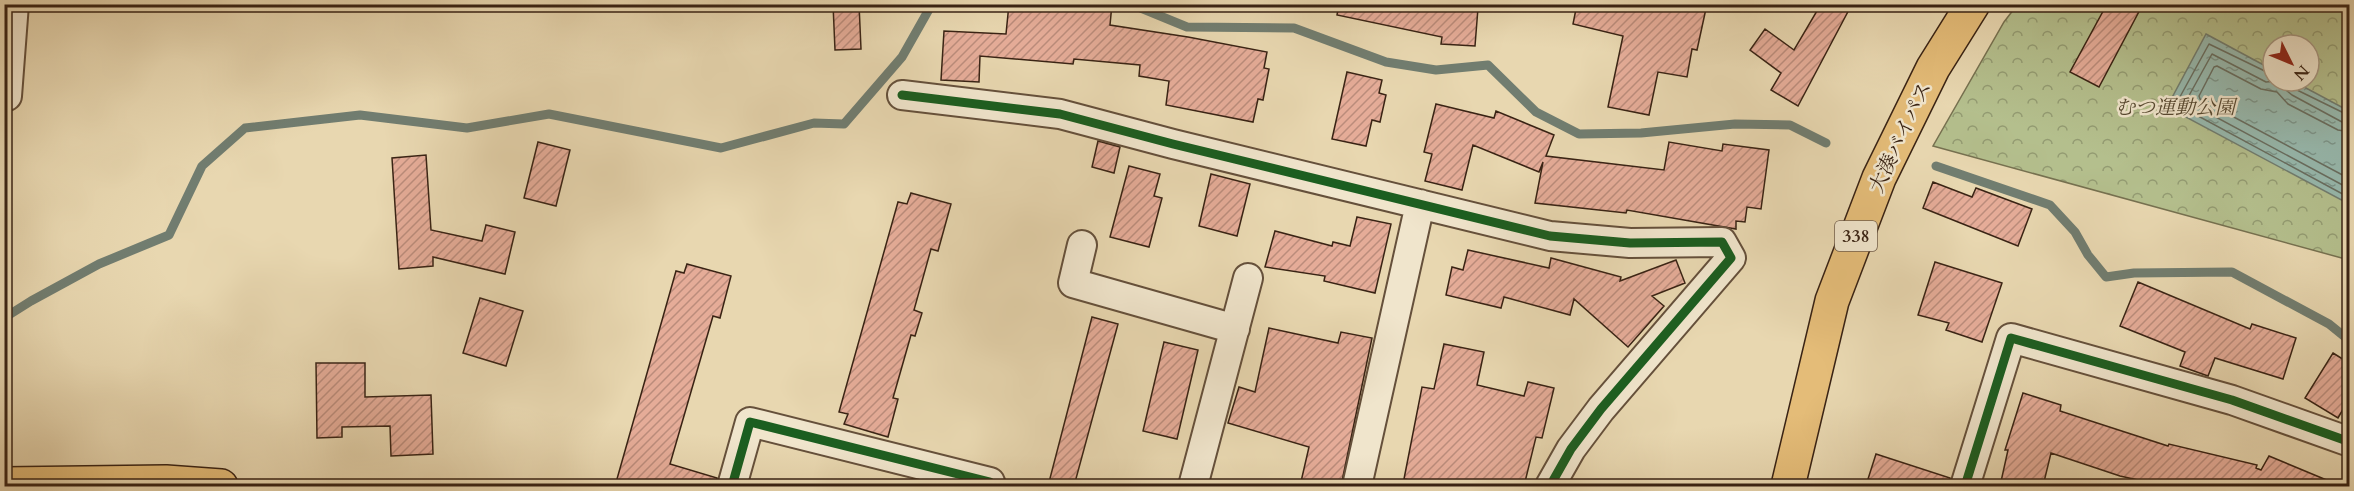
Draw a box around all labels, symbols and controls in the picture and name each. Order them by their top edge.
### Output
north arrow [2261,33,2321,93]
text: N [2288,60,2314,85]
street label: 大湊バイパス [1863,77,1938,197]
park label: むつ運動公園 [2115,94,2238,121]
road number: 338 [1835,221,1877,251]

